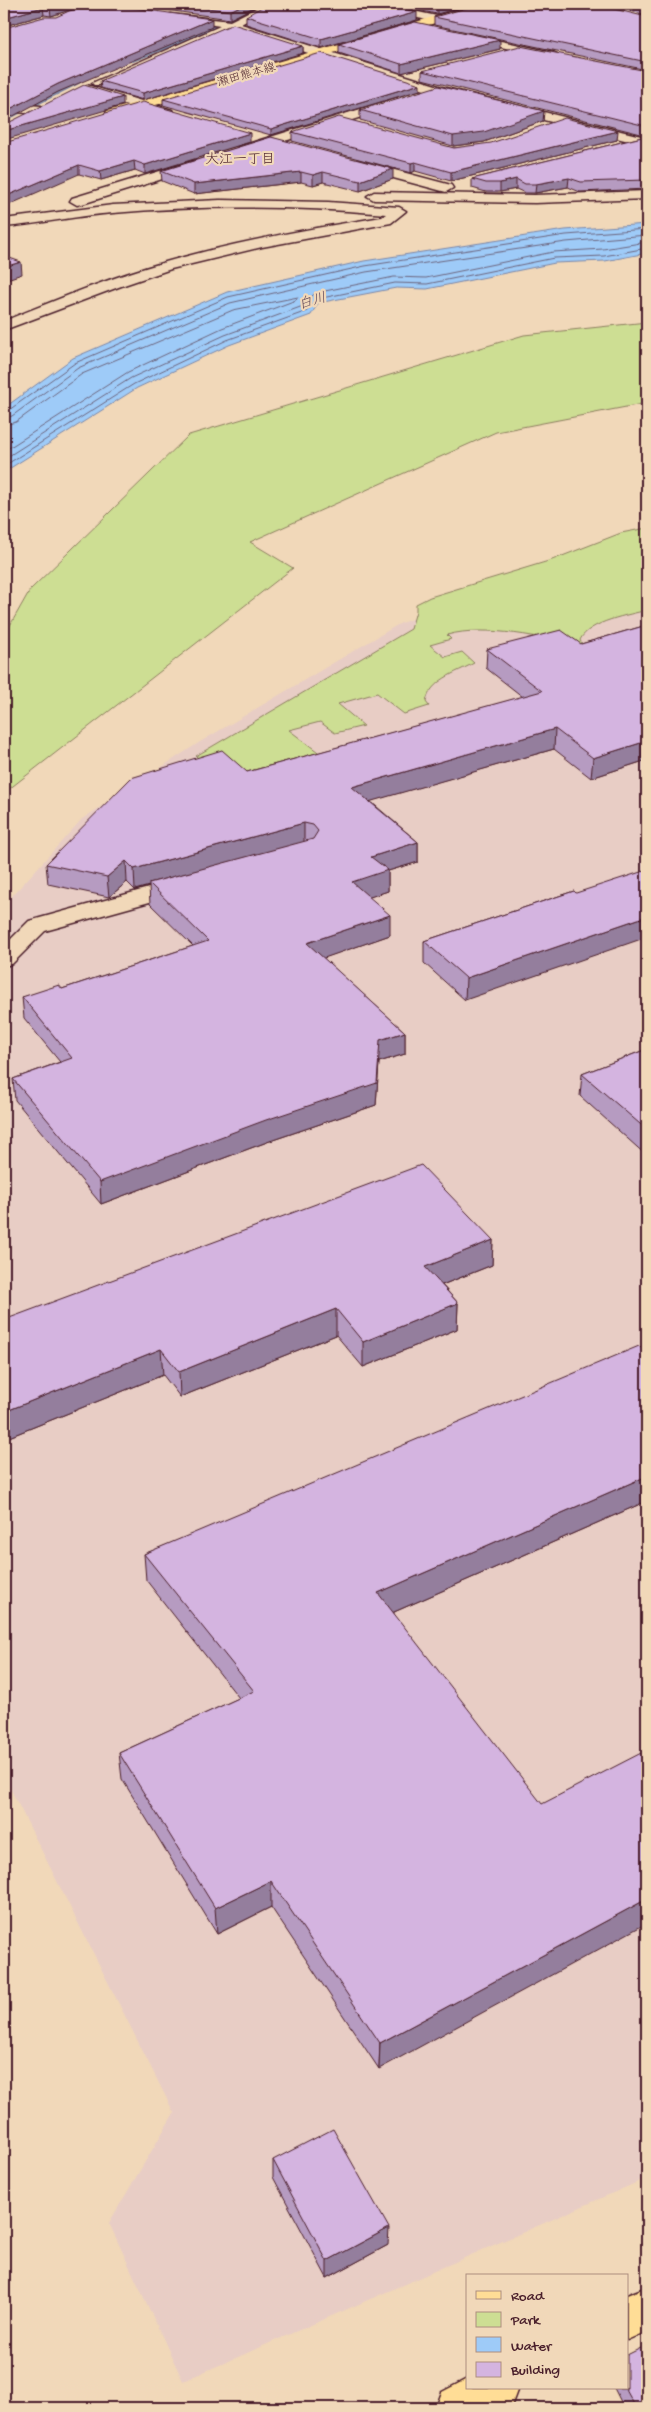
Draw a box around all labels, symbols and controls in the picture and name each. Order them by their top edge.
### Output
street label: 瀬田熊本線 [216,60,277,91]
district label: 大江一丁目 [205,152,275,169]
water label: 白川 [297,289,329,315]
legend [466,2274,628,2390]
text: Road [511,2288,545,2306]
text: Park [510,2312,541,2330]
text: Water [511,2338,553,2356]
text: Building [510,2362,560,2380]

